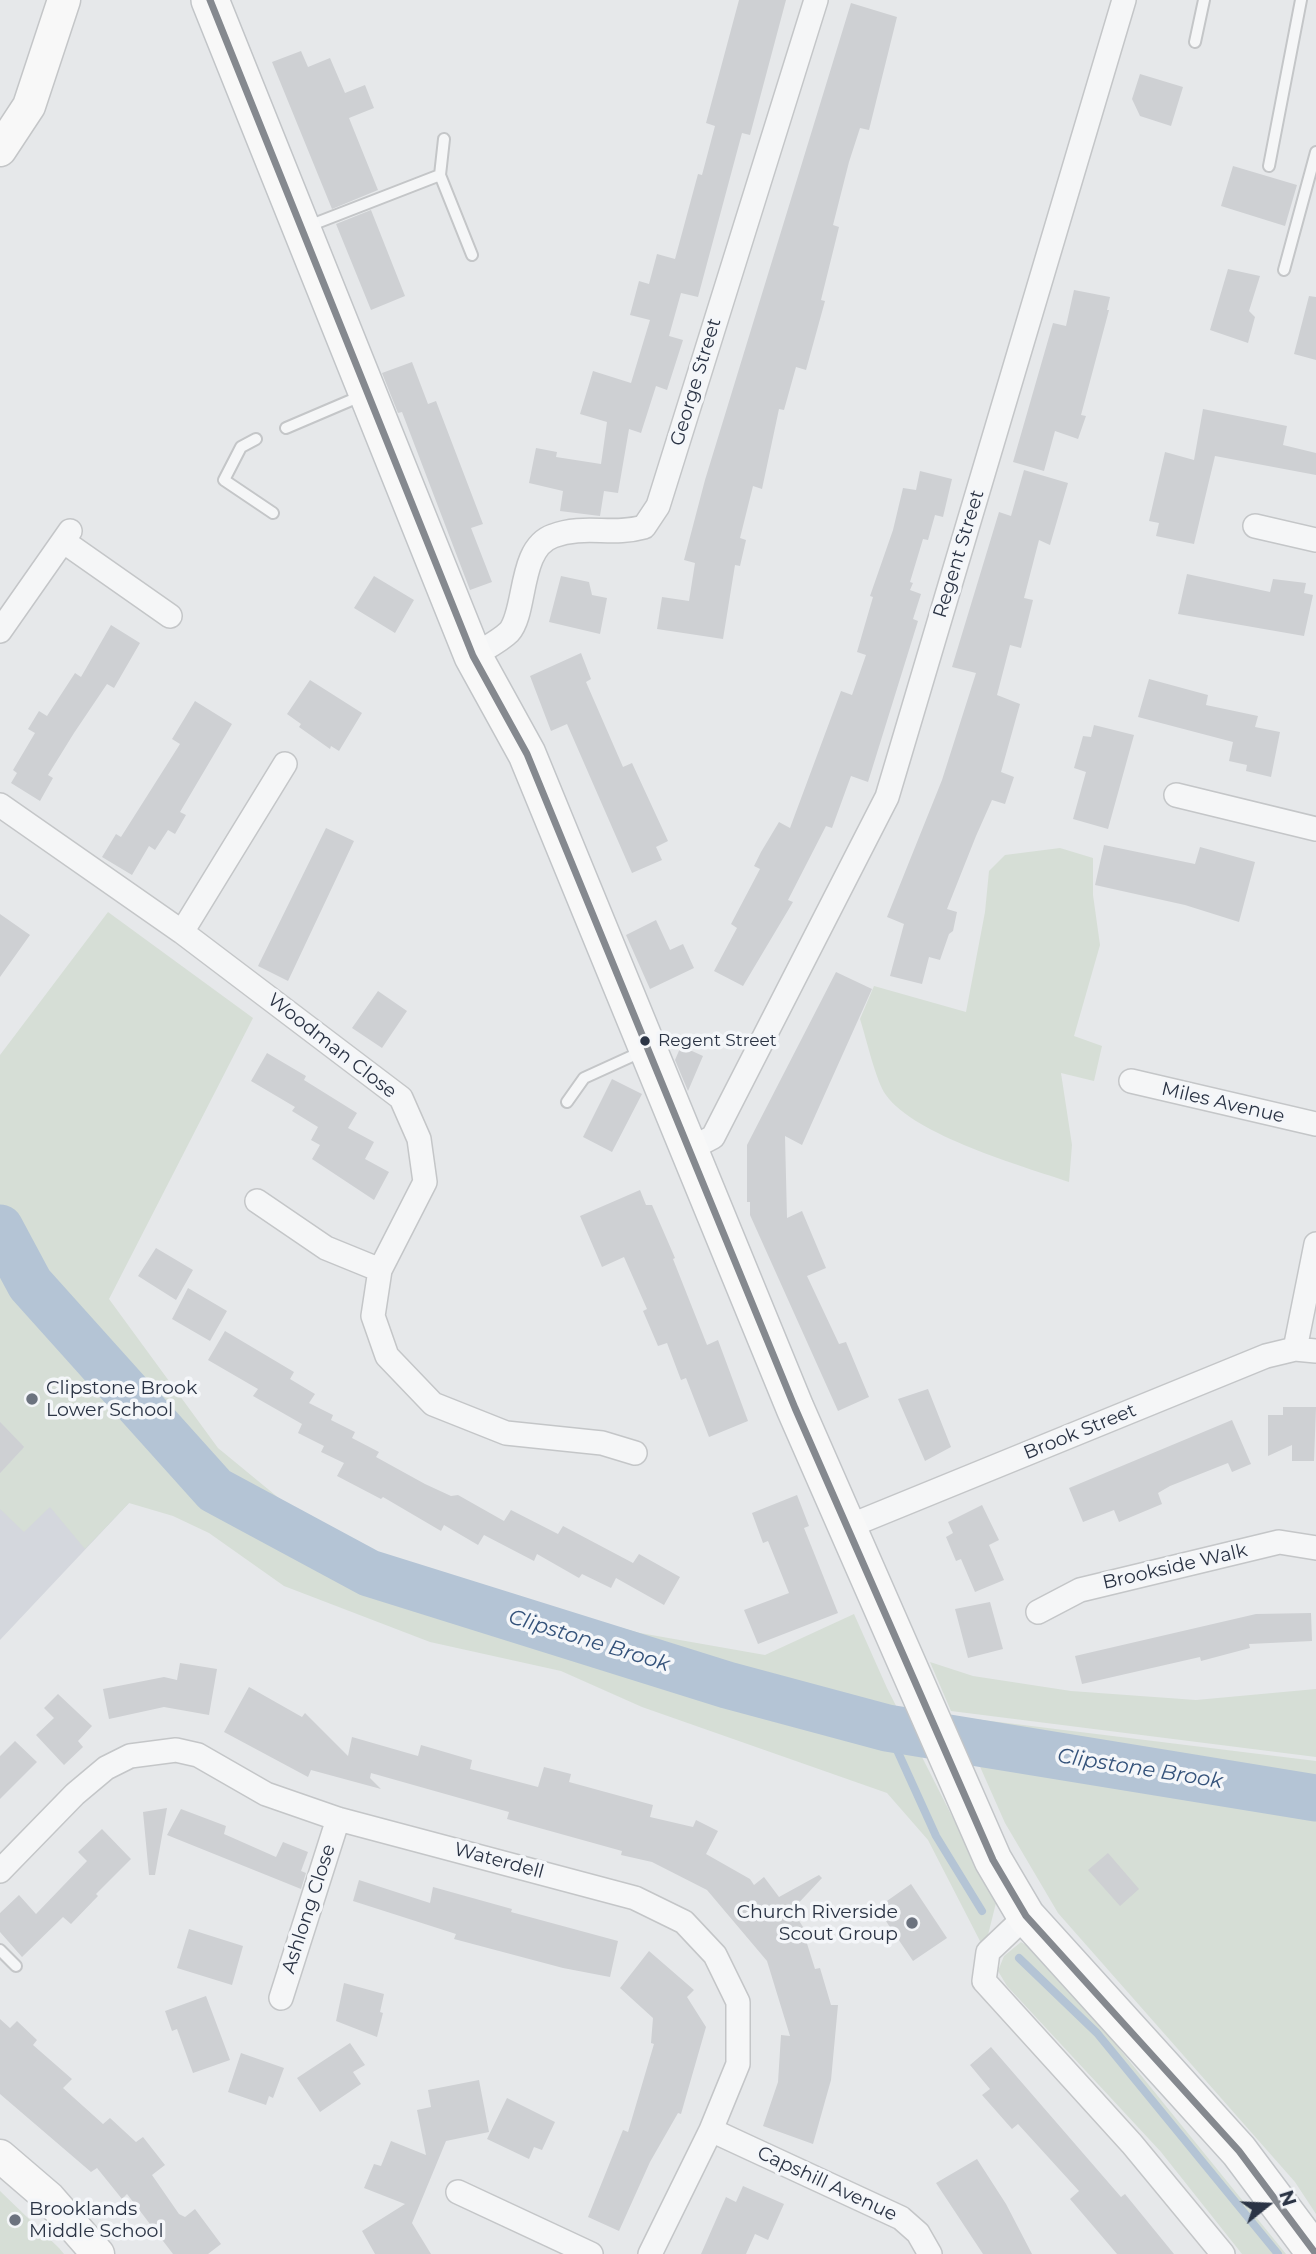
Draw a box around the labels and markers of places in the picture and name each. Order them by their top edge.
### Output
place label: Regent Street [658,1031,777,1051]
marker: Regent Street [638,1034,652,1048]
place label: Clipstone Brook Lower School [46,1377,197,1421]
marker: Clipstone Brook Lower School [24,1391,40,1407]
place label: Church Riverside Scout Group [737,1901,898,1945]
marker: Church Riverside Scout Group [904,1915,920,1931]
place label: Brooklands Middle School [29,2198,164,2242]
marker: Brooklands Middle School [7,2212,23,2228]

